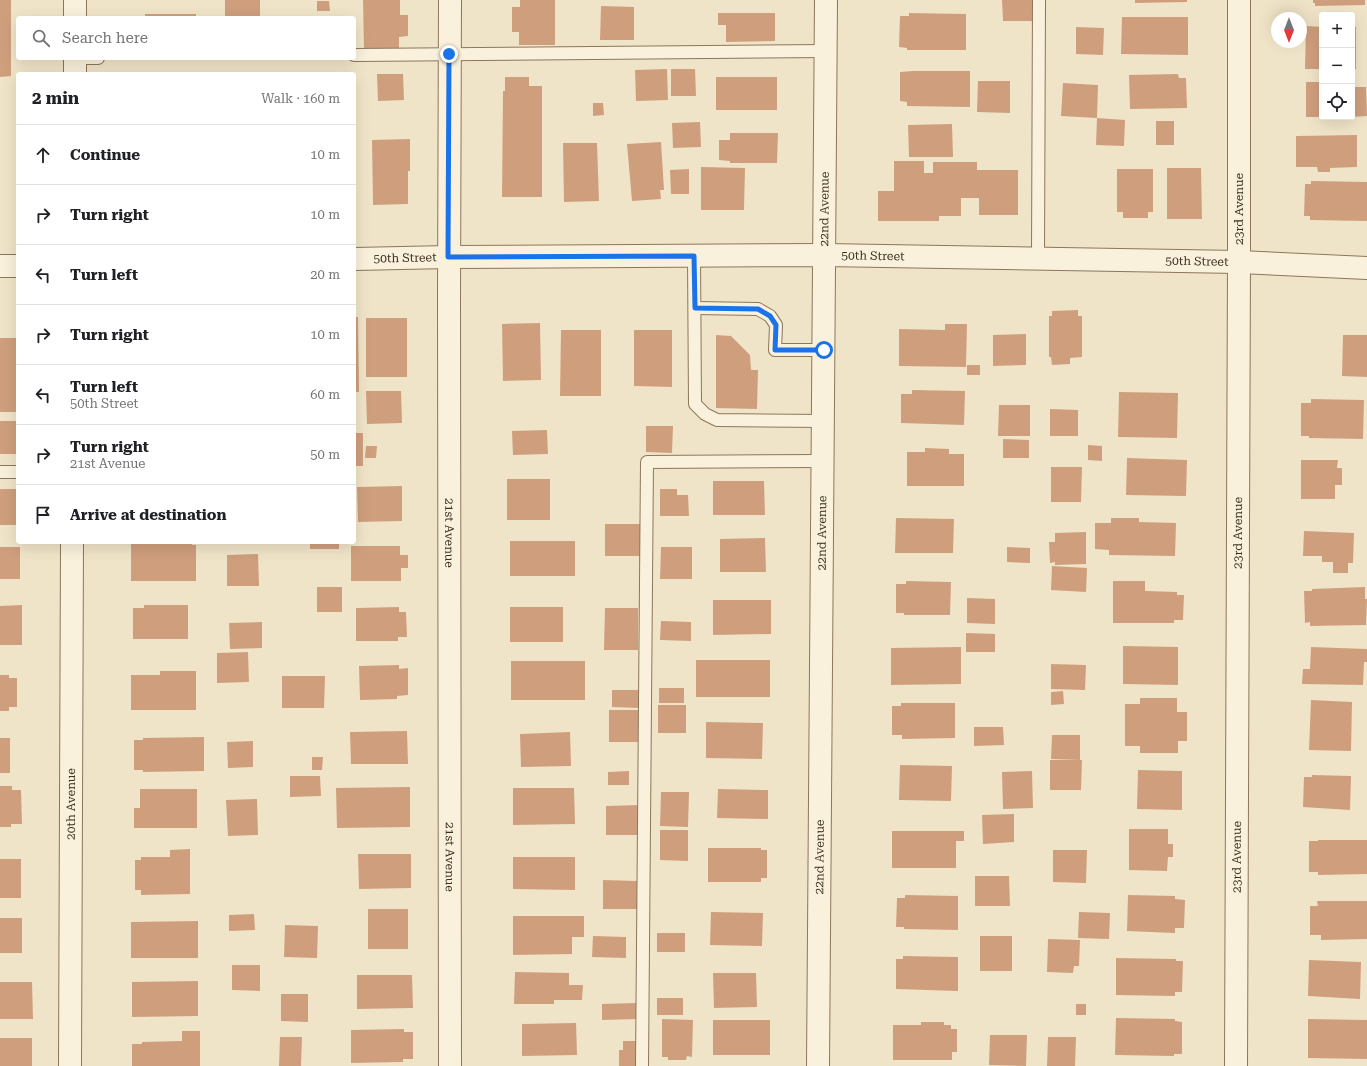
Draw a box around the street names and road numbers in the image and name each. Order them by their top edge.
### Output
street label: 22nd Avenue [817,171,832,247]
street label: 23rd Avenue [1232,173,1246,245]
street label: 50th Street [841,248,905,263]
street label: 50th Street [373,250,437,266]
street label: 50th Street [1165,254,1229,269]
street label: 22nd Avenue [815,495,829,571]
street label: 23rd Avenue [1231,497,1245,569]
street label: 21st Avenue [442,498,456,568]
street label: 20th Avenue [64,768,78,840]
street label: 22nd Avenue [812,819,827,895]
street label: 23rd Avenue [1230,821,1244,893]
street label: 21st Avenue [443,822,457,892]

